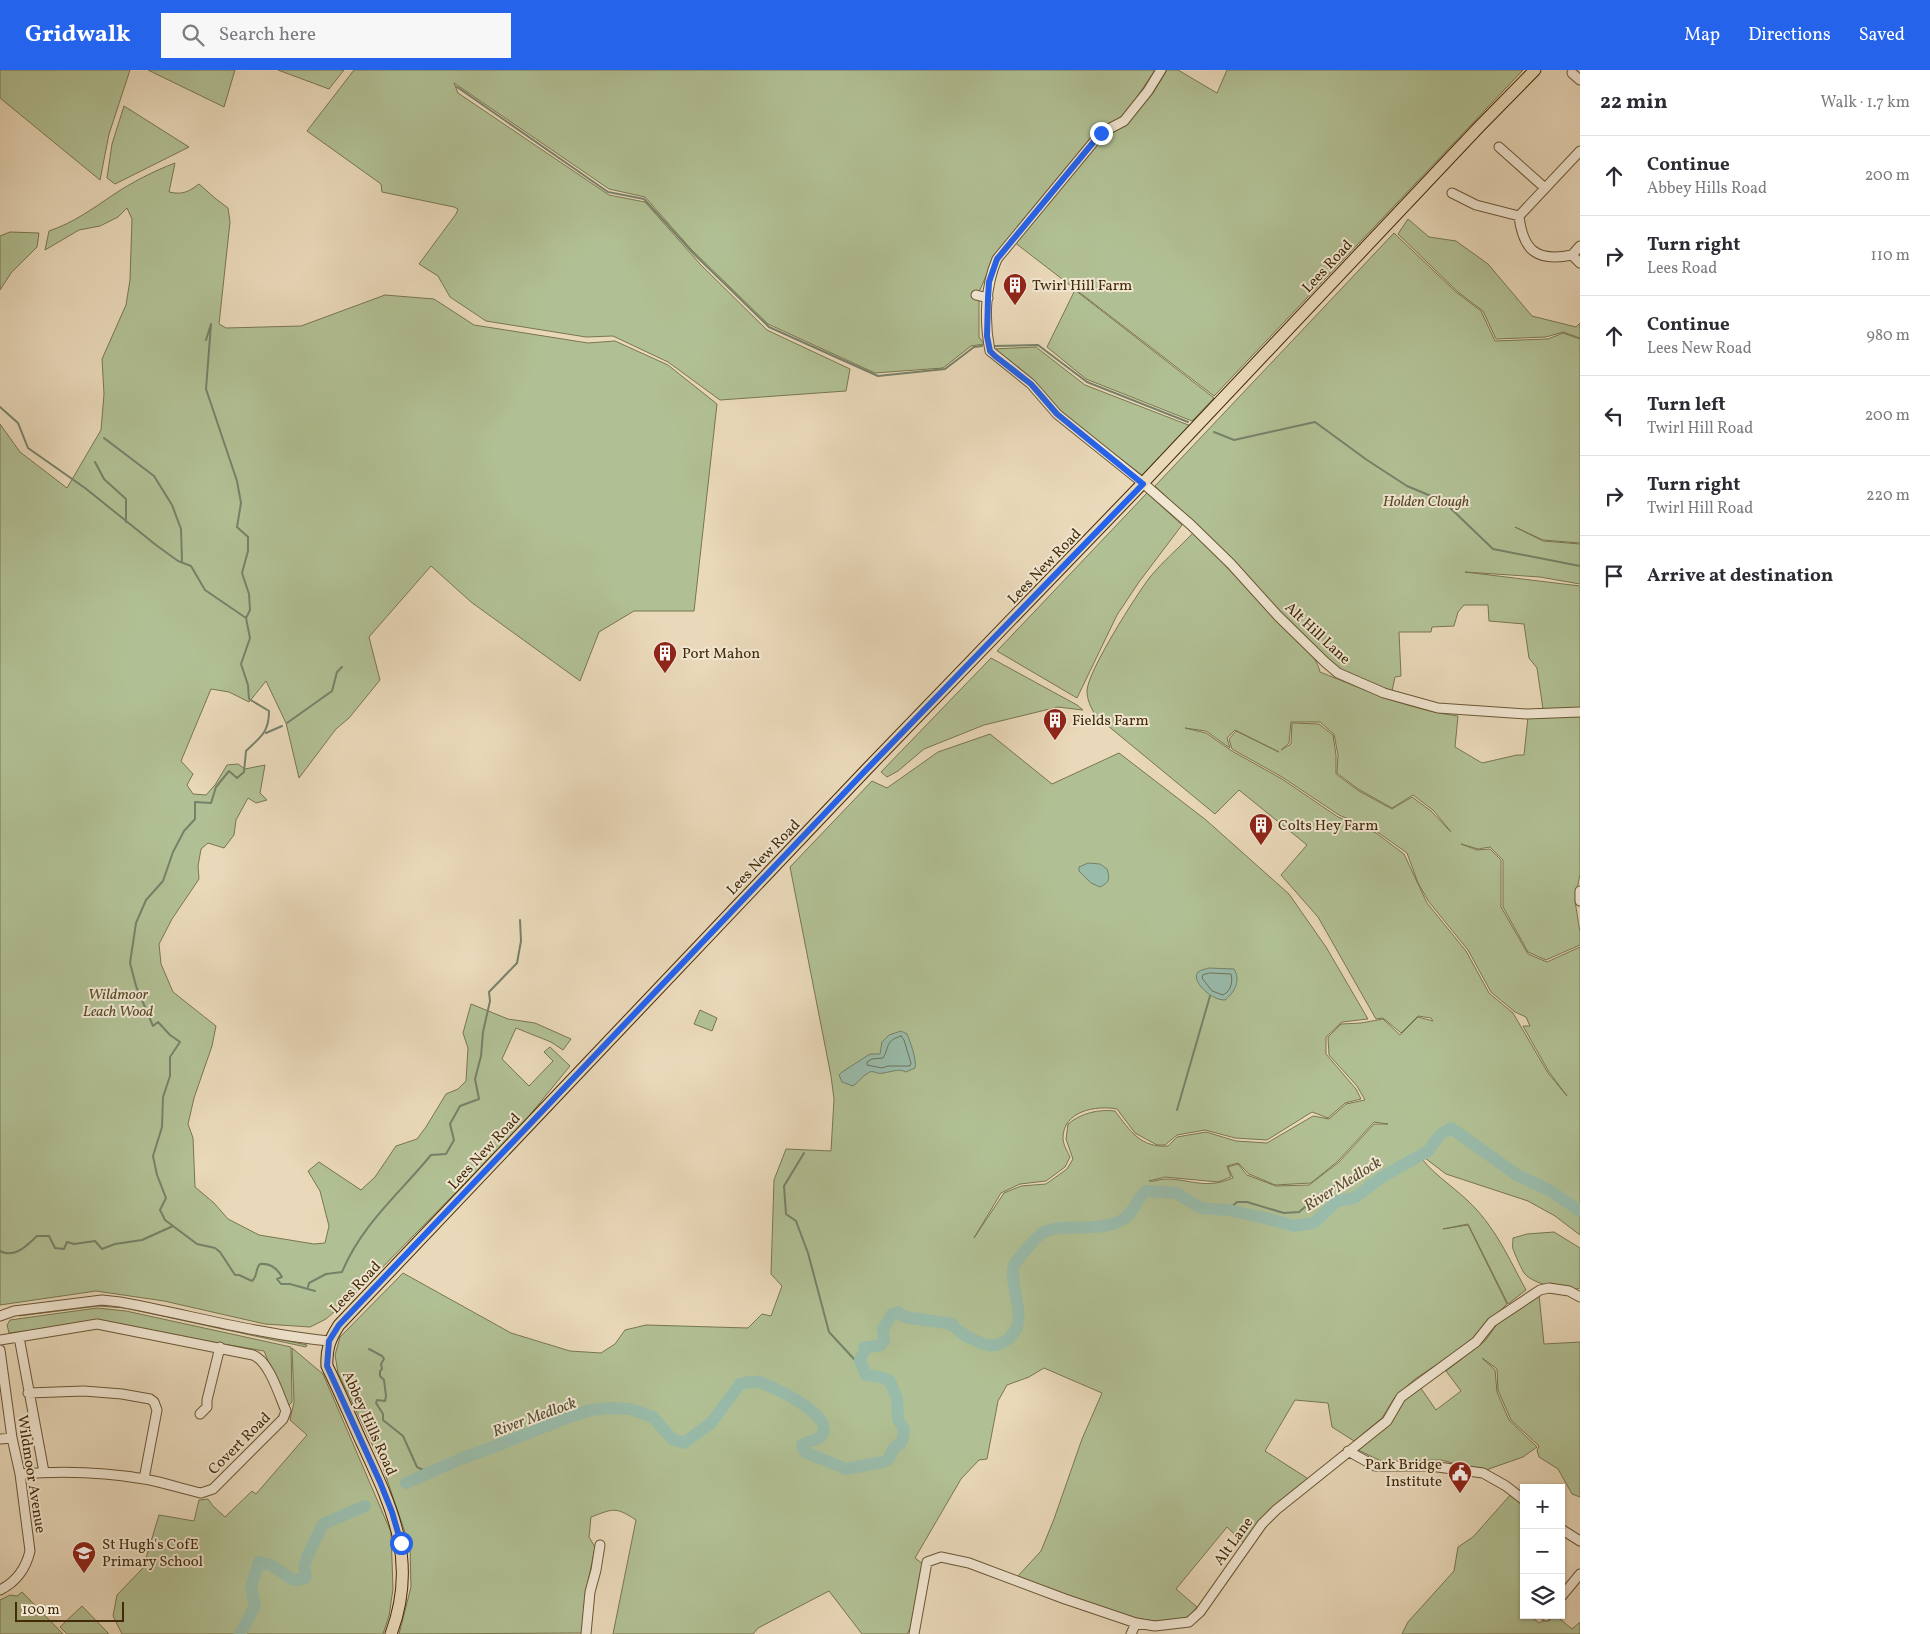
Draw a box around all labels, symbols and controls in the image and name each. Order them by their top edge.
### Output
search box [161,13,511,58]
text: Gridwalk [25,18,131,52]
icon: search [179,21,207,49]
text: Search here [219,22,316,48]
text: Map [1684,23,1720,48]
text: Directions [1748,23,1831,48]
text: Saved [1859,23,1905,48]
text: 22 min [1600,88,1668,117]
text: Walk · 1.7 km [1821,92,1910,114]
route end [1090,122,1113,145]
text: Continue [1647,152,1730,178]
icon: ahead [1600,162,1628,190]
text: 200 m [1865,165,1910,187]
text: Abbey Hills Road [1647,178,1767,200]
text: Turn right [1647,232,1740,258]
street label: Lees Road [1298,236,1358,298]
icon: right [1600,242,1628,270]
text: 110 m [1871,245,1910,267]
text: Lees Road [1647,258,1717,280]
building icon: Twirl Hill Farm [1002,272,1028,306]
place label: Twirl Hill Farm [1032,276,1132,297]
text: Continue [1647,312,1730,338]
icon: ahead [1600,322,1628,350]
text: 980 m [1867,325,1910,347]
text: Lees New Road [1647,338,1752,360]
text: Turn left [1647,392,1726,418]
icon: left [1600,402,1628,430]
text: 200 m [1865,405,1910,427]
text: Twirl Hill Road [1647,418,1753,440]
text: Turn right [1647,472,1740,498]
icon: right [1600,482,1628,510]
text: 220 m [1866,485,1910,507]
park label: Holden Clough [1383,492,1469,513]
text: Twirl Hill Road [1647,498,1753,520]
street label: Lees New Road [1003,524,1087,610]
icon: arrive [1600,562,1628,590]
text: Arrive at destination [1647,563,1833,589]
street label: Alt Hill Lane [1279,598,1355,670]
building icon: Port Mahon [652,640,678,674]
place label: Port Mahon [682,644,760,665]
building icon: Fields Farm [1042,707,1068,741]
place label: Fields Farm [1072,711,1149,732]
building icon: Colts Hey Farm [1248,812,1274,846]
street label: Lees New Road [722,815,806,901]
place label: Colts Hey Farm [1278,816,1378,837]
park label: Wildmoor Leach Wood [83,985,153,1023]
street label: Lees New Road [444,1109,526,1195]
water label: River Medlock [1300,1152,1387,1217]
street label: Lees Road [326,1257,387,1319]
street label: Abbey Hills Road [336,1368,401,1479]
water label: River Medlock [490,1392,580,1443]
street label: Covert Road [204,1408,276,1480]
street label: Wildmoor Avenue [11,1414,50,1535]
place label: Park Bridge Institute [1365,1455,1442,1493]
public building icon: Park Bridge Institute [1447,1460,1473,1494]
map controls [1520,1484,1565,1619]
button: + [1520,1484,1565,1529]
street label: Alt Lane [1209,1513,1259,1570]
button: − [1520,1529,1565,1574]
route start [390,1532,413,1555]
place label: St Hugh's CofE Primary School [102,1535,203,1573]
school or university icon: St Hugh's CofE Primary School [71,1540,97,1574]
button: layers [1520,1574,1565,1619]
scale bar [15,1599,124,1622]
text: 100 m [22,1601,60,1620]

